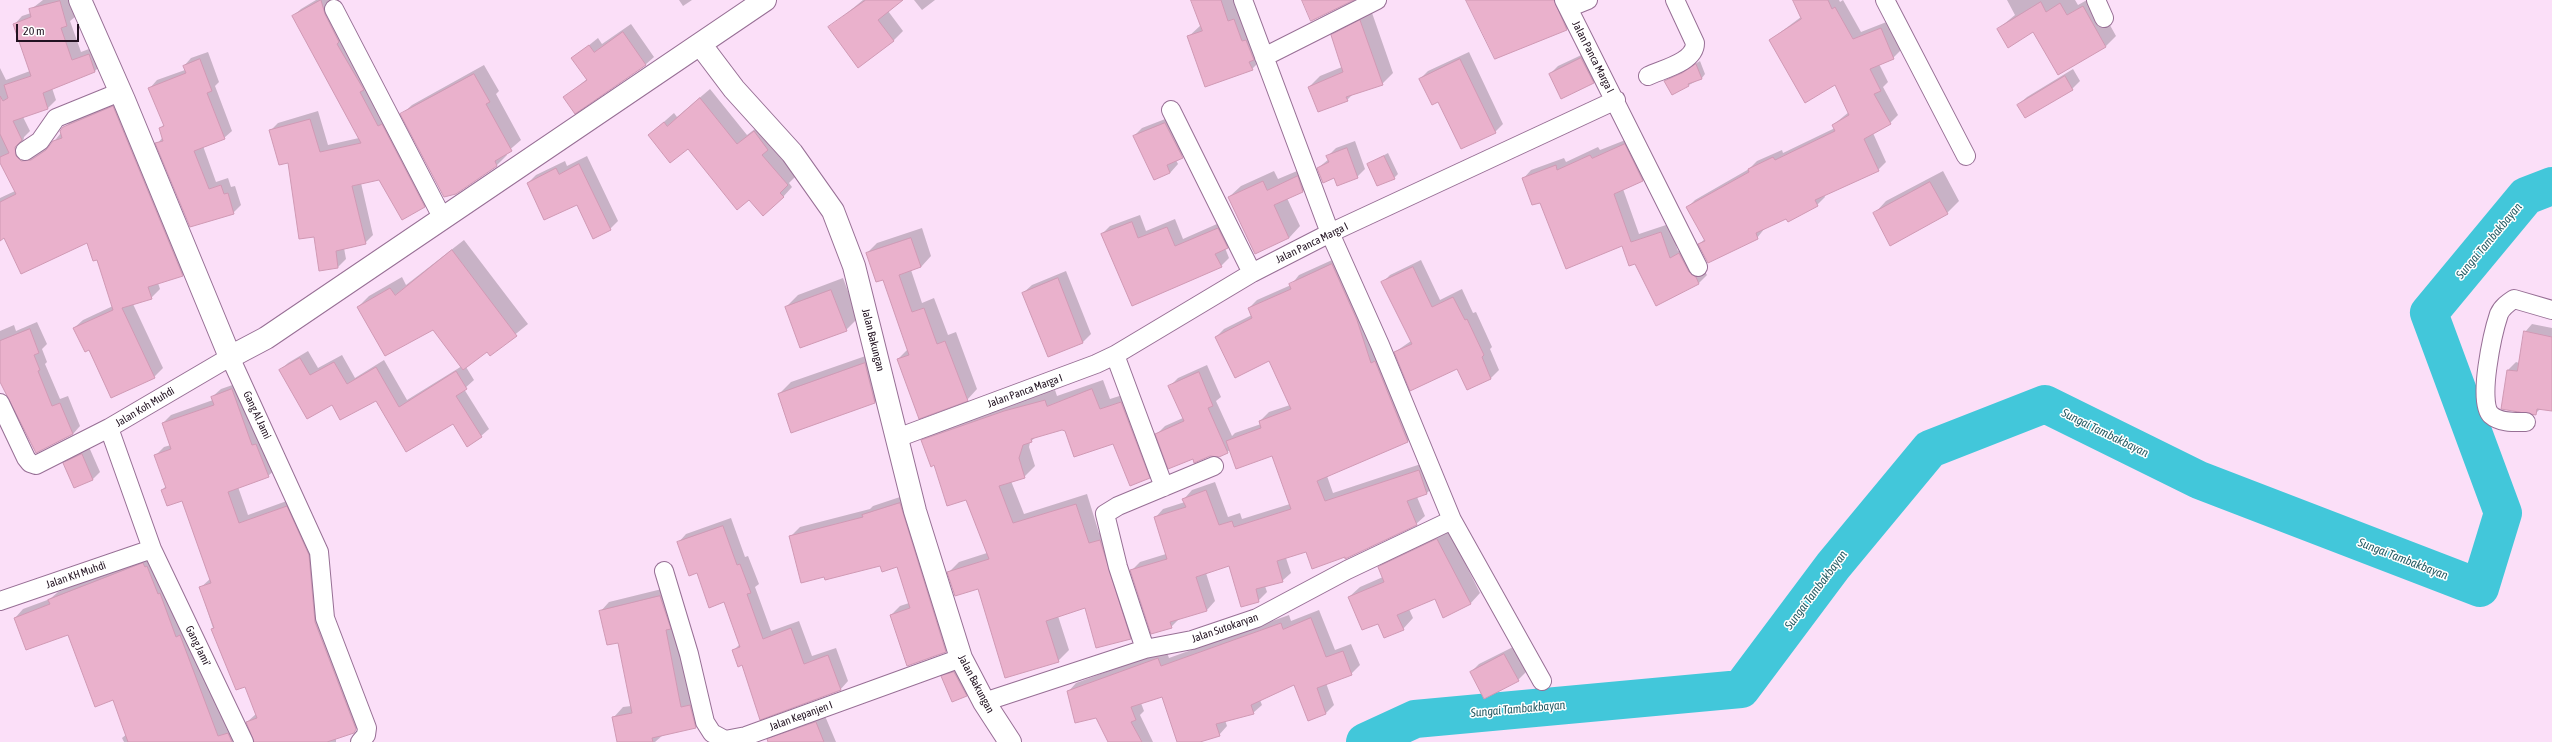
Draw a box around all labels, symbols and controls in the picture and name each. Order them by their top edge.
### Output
scale bar [18,16,81,42]
street label: Jalan Panca Marga I [1569,19,1617,95]
text: 20 m [23,24,45,38]
water label: Sungai Tambakbayan [2453,200,2525,282]
street label: Jalan Panca Marga I [1274,220,1350,266]
street label: Jalan Bakungan [859,307,887,373]
street label: Jalan Panca Marga I [986,371,1064,411]
street label: Jalan Koh Muhdi [113,384,177,430]
street label: Gang Al Jami [240,389,274,441]
water label: Sungai Tambakbayan [2059,406,2151,460]
water label: Sungai Tambakbayan [2356,535,2450,583]
water label: Sungai Tambakbayan [1782,548,1850,632]
street label: Jalan KH Muhdi [44,559,108,591]
street label: Jalan Sutokaryan [1190,610,1260,646]
street label: Gang Jami' [183,624,213,668]
street label: Jalan Bakungan [955,653,997,715]
street label: Jalan Kepanjen I [767,698,835,734]
water label: Sungai Tambakbayan [1470,698,1566,720]

